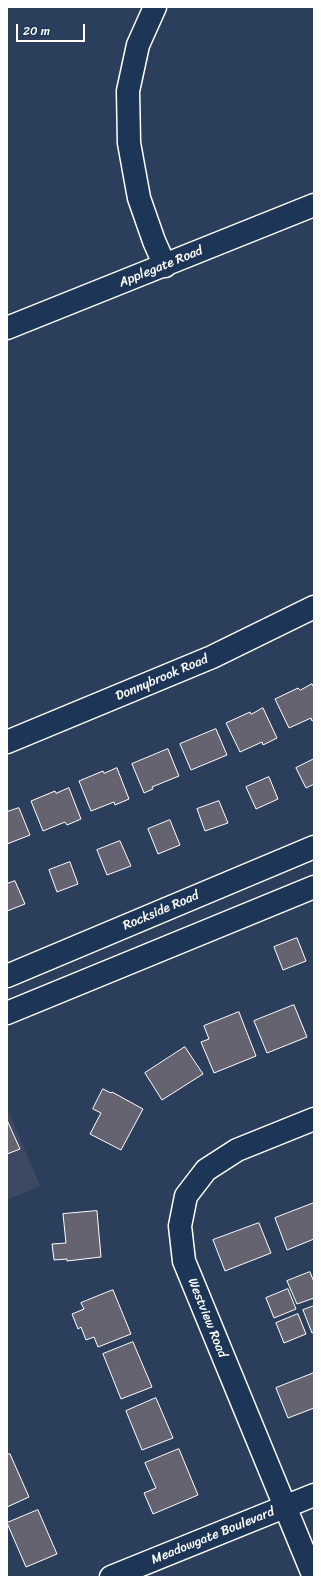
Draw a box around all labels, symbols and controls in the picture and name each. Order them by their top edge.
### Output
scale bar [18,16,87,42]
text: 20 m [23,20,50,42]
street label: Applegate Road [117,243,205,291]
street label: Donnybrook Road [114,652,210,704]
street label: Rockside Road [121,888,201,934]
street label: Westview Road [184,1276,230,1360]
street label: Meadowgate Boulevard [149,1504,277,1568]

